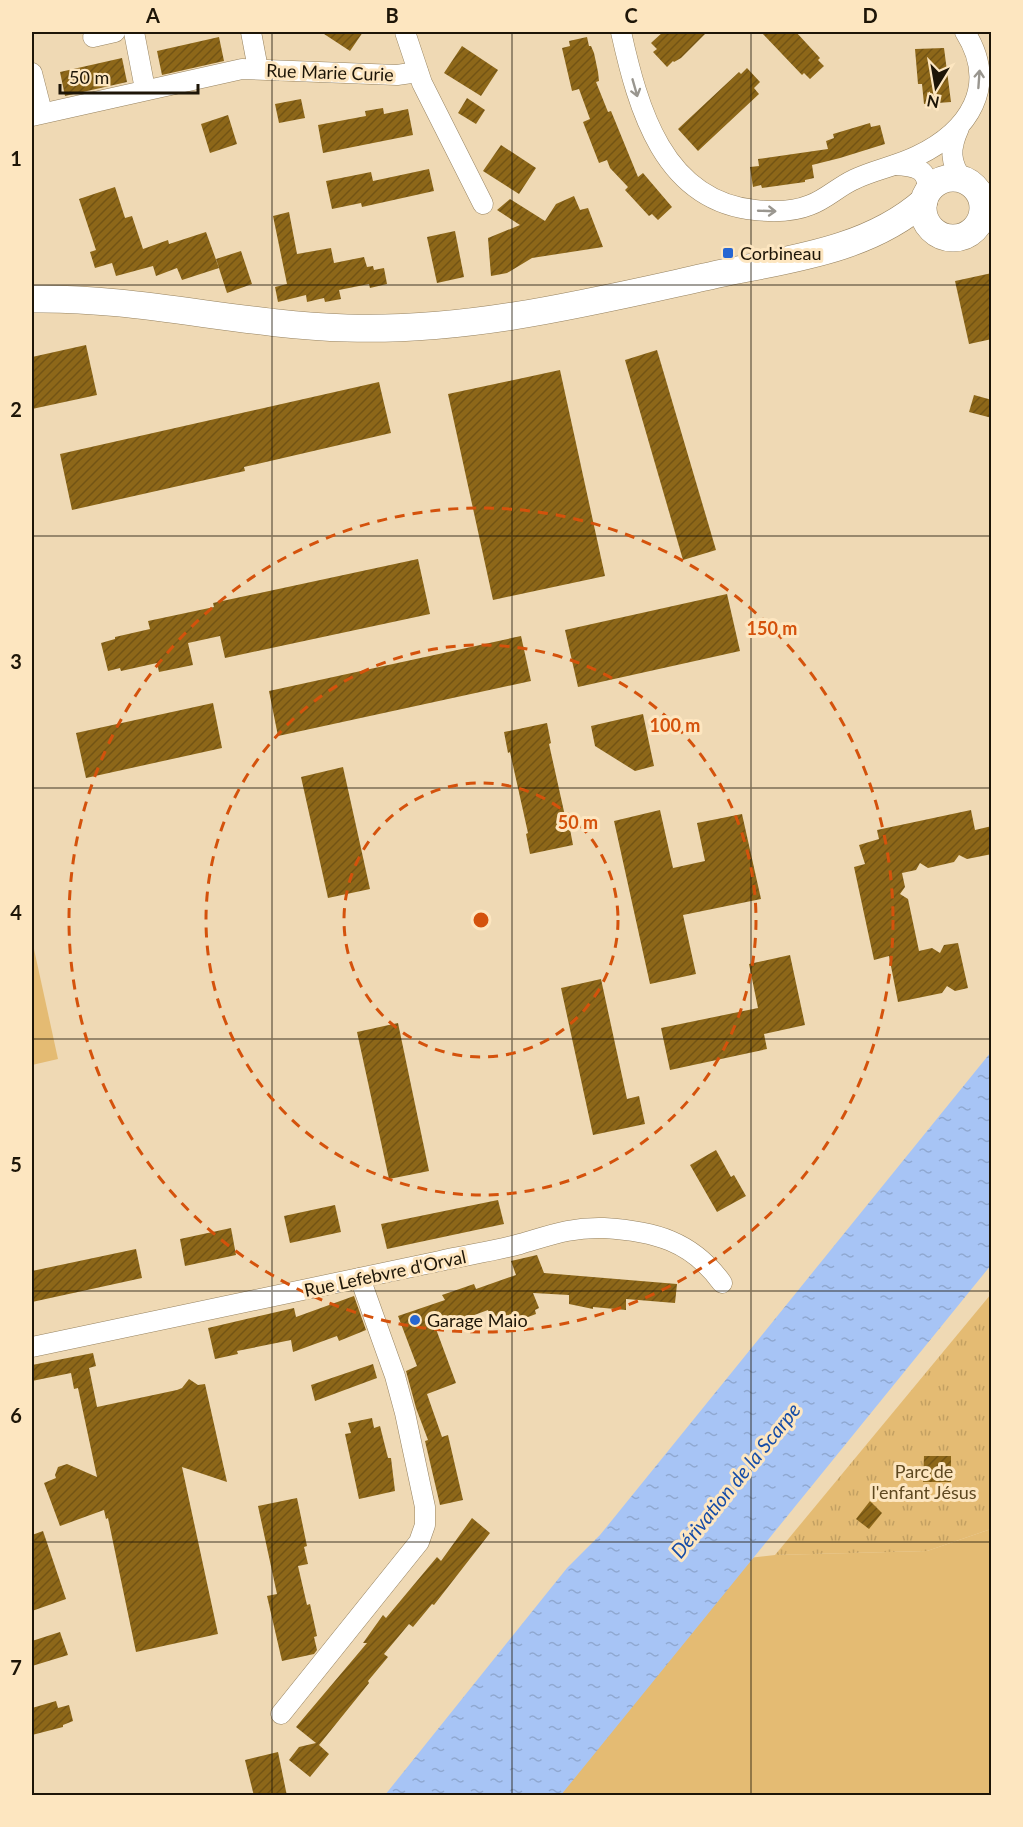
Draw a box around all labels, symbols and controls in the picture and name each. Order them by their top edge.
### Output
text: A [145,3,160,27]
text: B [385,3,399,27]
text: C [624,3,638,27]
text: D [862,3,878,27]
scale bar [60,57,198,95]
north arrow [906,57,966,117]
street label: Rue Marie Curie [266,59,394,85]
text: 50 m [69,66,109,88]
one-way arrow [974,70,985,90]
one-way arrow [630,78,641,97]
text: N [925,92,941,113]
text: 1 [10,146,22,170]
one-way arrow [756,205,776,216]
place label: Corbineau [740,242,822,264]
marker: Corbineau [721,246,735,260]
text: 2 [10,397,22,421]
text: 150 m [747,617,797,639]
text: 3 [10,649,22,673]
text: 100 m [650,714,700,736]
text: 50 m [558,811,598,833]
text: 4 [10,900,22,924]
centre of rings [471,910,491,930]
text: 5 [10,1152,22,1176]
street label: Rue Lefebvre d'Orval [302,1245,468,1301]
place label: Garage Maio [427,1309,528,1331]
marker: Garage Maio [408,1313,422,1327]
water label: Dérivation de la Scarpe [665,1398,805,1562]
text: 6 [10,1403,22,1427]
park label: Parc de l'enfant Jésus [871,1460,977,1503]
text: 7 [10,1655,22,1679]

